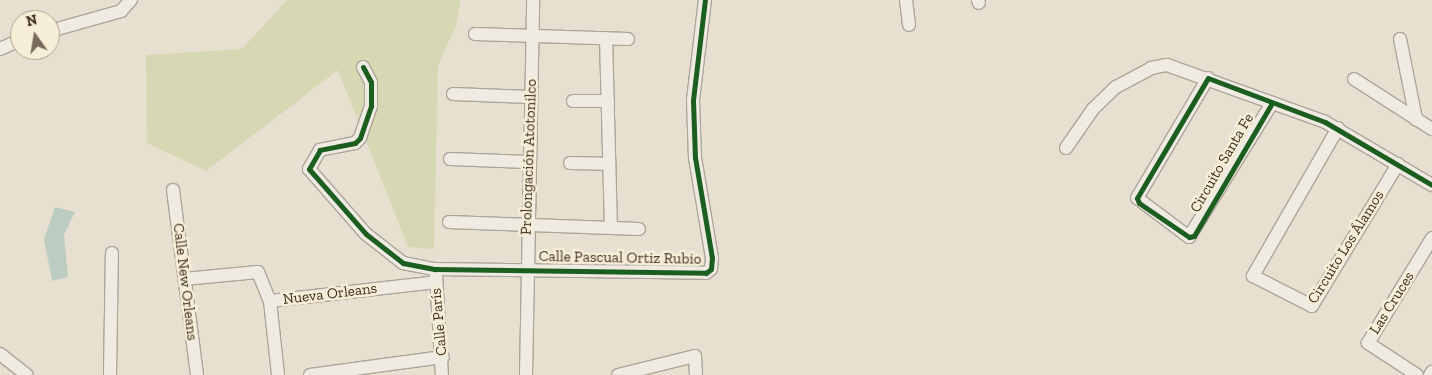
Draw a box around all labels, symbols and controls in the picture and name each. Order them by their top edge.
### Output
north arrow [10,10,60,60]
text: N [25,11,39,30]
street label: Prolongación Atotonilco [517,78,541,236]
street label: Circuito Santa Fe [1186,110,1258,216]
street label: Circuito Los Álamos [1304,187,1388,307]
street label: Calle New Orleans [169,222,201,342]
street label: Calle Pascual Ortiz Rubio [539,248,701,268]
street label: Las Cruces [1366,268,1418,338]
street label: Nueva Orleans [282,279,378,309]
street label: Calle París [427,287,451,357]

